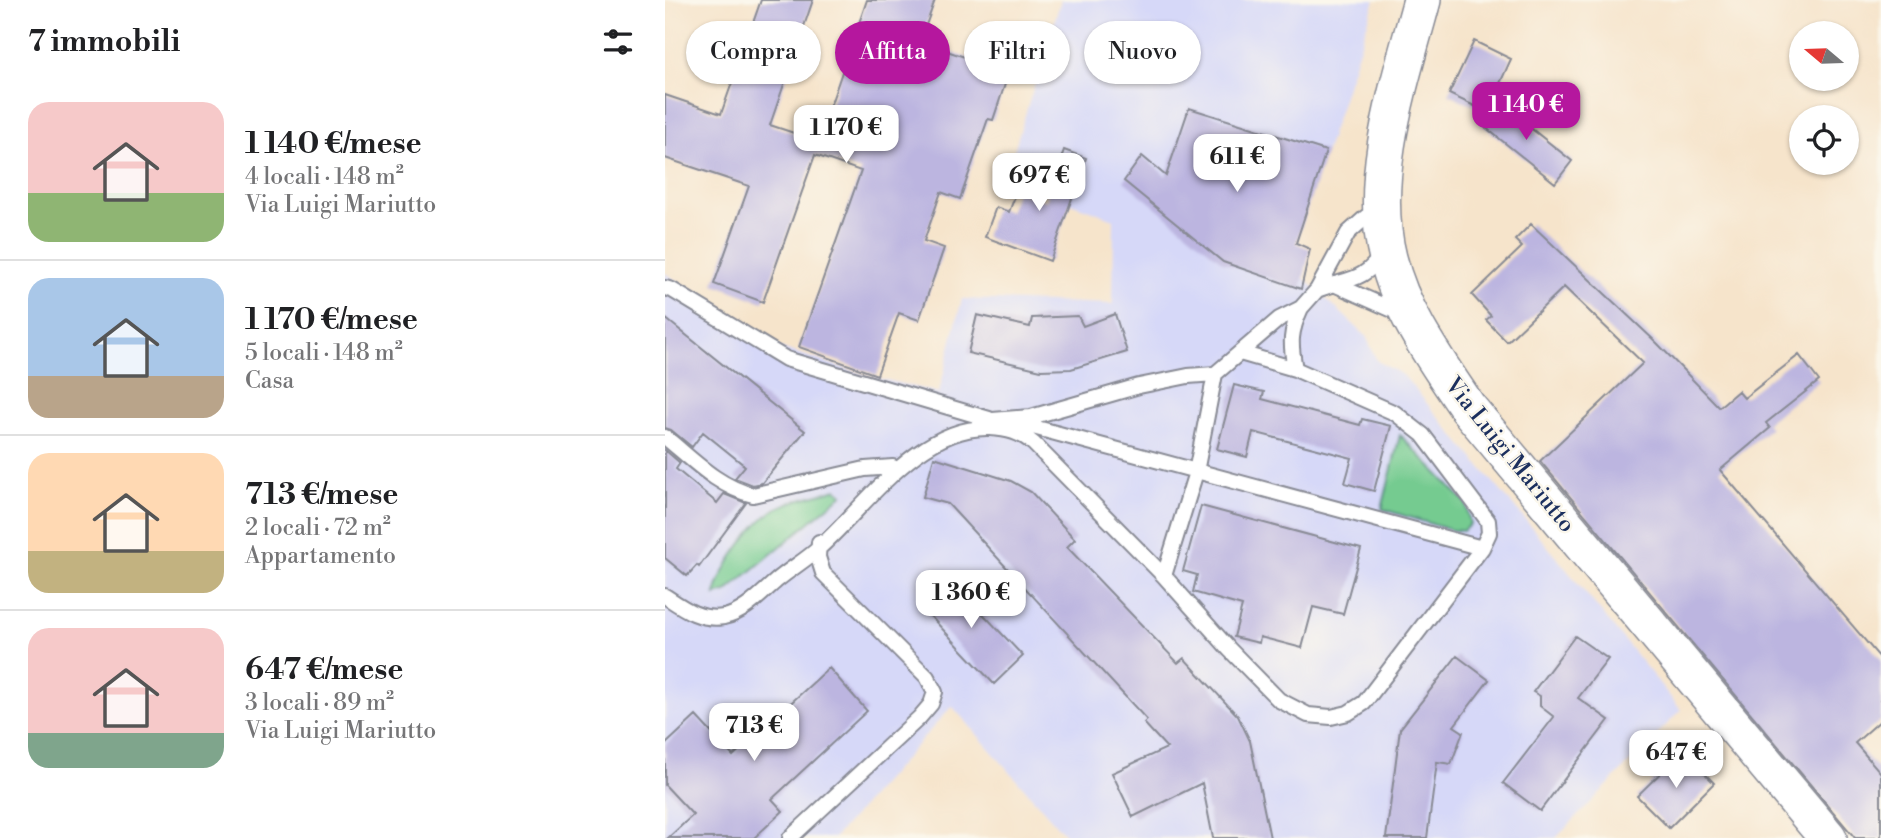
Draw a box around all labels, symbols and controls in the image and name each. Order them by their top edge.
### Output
chip: Compra [686,21,821,84]
chip: Affitta [835,21,950,84]
chip: Filtri [964,21,1070,84]
chip: Nuovo [1084,21,1201,84]
north arrow [1789,21,1859,91]
map controls [1789,21,1859,175]
text: 7 immobili [28,23,180,61]
icon: filters [599,23,637,61]
pin: 1 140 € [1461,82,1591,142]
text: 1 140 € [1488,91,1564,119]
button: locate [1789,105,1859,175]
pin: 1 170 € [781,106,911,165]
text: 1 170 € [810,114,882,142]
text: 1 140 €/mese [245,125,422,163]
icon: home [84,130,168,214]
pin: 611 € [1188,134,1286,194]
text: 611 € [1209,143,1265,171]
pin: 697 € [990,154,1088,213]
text: 697 € [1008,162,1070,190]
text: 4 locali · 148 m² [245,163,404,191]
text: Via Luigi Mariutto [245,191,436,219]
text: 1 170 €/mese [245,301,418,339]
icon: home [84,306,168,390]
text: 5 locali · 148 m² [245,339,403,367]
text: Casa [245,367,294,395]
street label: Via Luigi Mariutto [1438,371,1581,538]
text: 713 €/mese [245,476,398,514]
icon: home [84,481,168,565]
text: 2 locali · 72 m² [245,514,391,542]
text: Appartamento [245,542,396,570]
pin: 1 360 € [906,570,1036,630]
text: 1 360 € [932,579,1010,607]
text: 647 €/mese [245,651,403,689]
icon: home [84,656,168,740]
text: 3 locali · 89 m² [245,689,394,717]
pin: 713 € [705,704,803,763]
text: 713 € [725,712,783,740]
text: Via Luigi Mariutto [245,717,436,745]
pin: 647 € [1627,730,1725,790]
text: 647 € [1645,739,1707,767]

